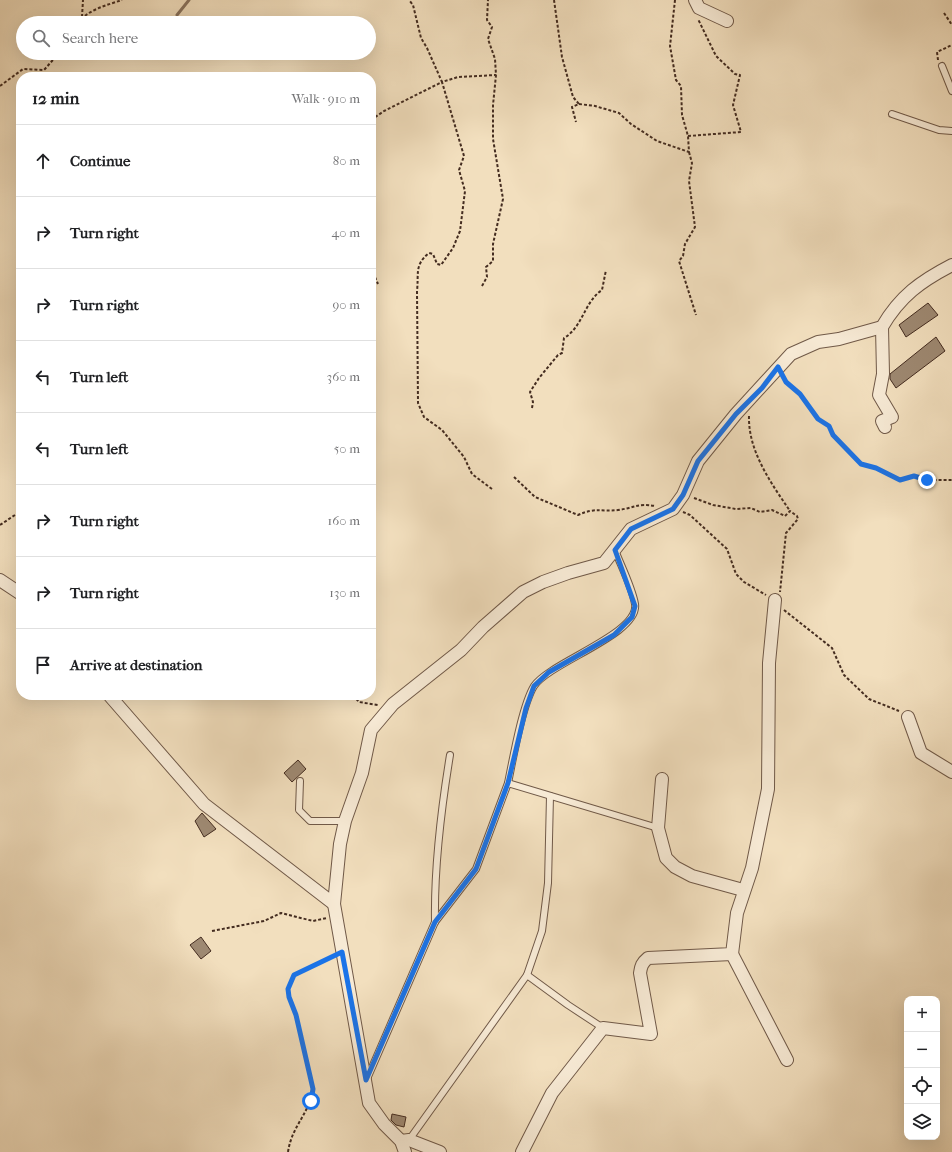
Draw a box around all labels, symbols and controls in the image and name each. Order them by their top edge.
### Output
search box [16,16,376,60]
icon: search [30,27,52,49]
text: Search here [62,29,138,47]
text: 12 min [32,88,79,108]
text: Walk · 910 m [291,91,360,106]
icon: ahead [32,150,54,172]
text: Continue [70,152,130,170]
text: 80 m [333,153,360,168]
icon: right [32,222,54,244]
text: Turn right [70,224,139,242]
text: 40 m [332,225,360,240]
icon: right [32,294,54,316]
text: Turn right [70,296,139,314]
text: 90 m [332,297,360,312]
icon: left [32,366,54,388]
text: Turn left [70,368,128,386]
text: 360 m [327,369,360,384]
icon: left [32,438,54,460]
text: Turn left [70,440,128,458]
text: 50 m [334,441,360,456]
route end [918,471,936,489]
icon: right [32,510,54,532]
text: Turn right [70,512,139,530]
text: 160 m [328,513,360,528]
icon: right [32,582,54,604]
text: Turn right [70,584,139,602]
text: 130 m [329,585,360,600]
icon: arrive [32,654,54,676]
text: Arrive at destination [70,656,202,674]
map controls [904,996,940,1140]
button: + [904,996,940,1032]
button: − [904,1032,940,1068]
button: locate [904,1068,940,1104]
route start [302,1092,320,1110]
button: layers [904,1104,940,1140]

